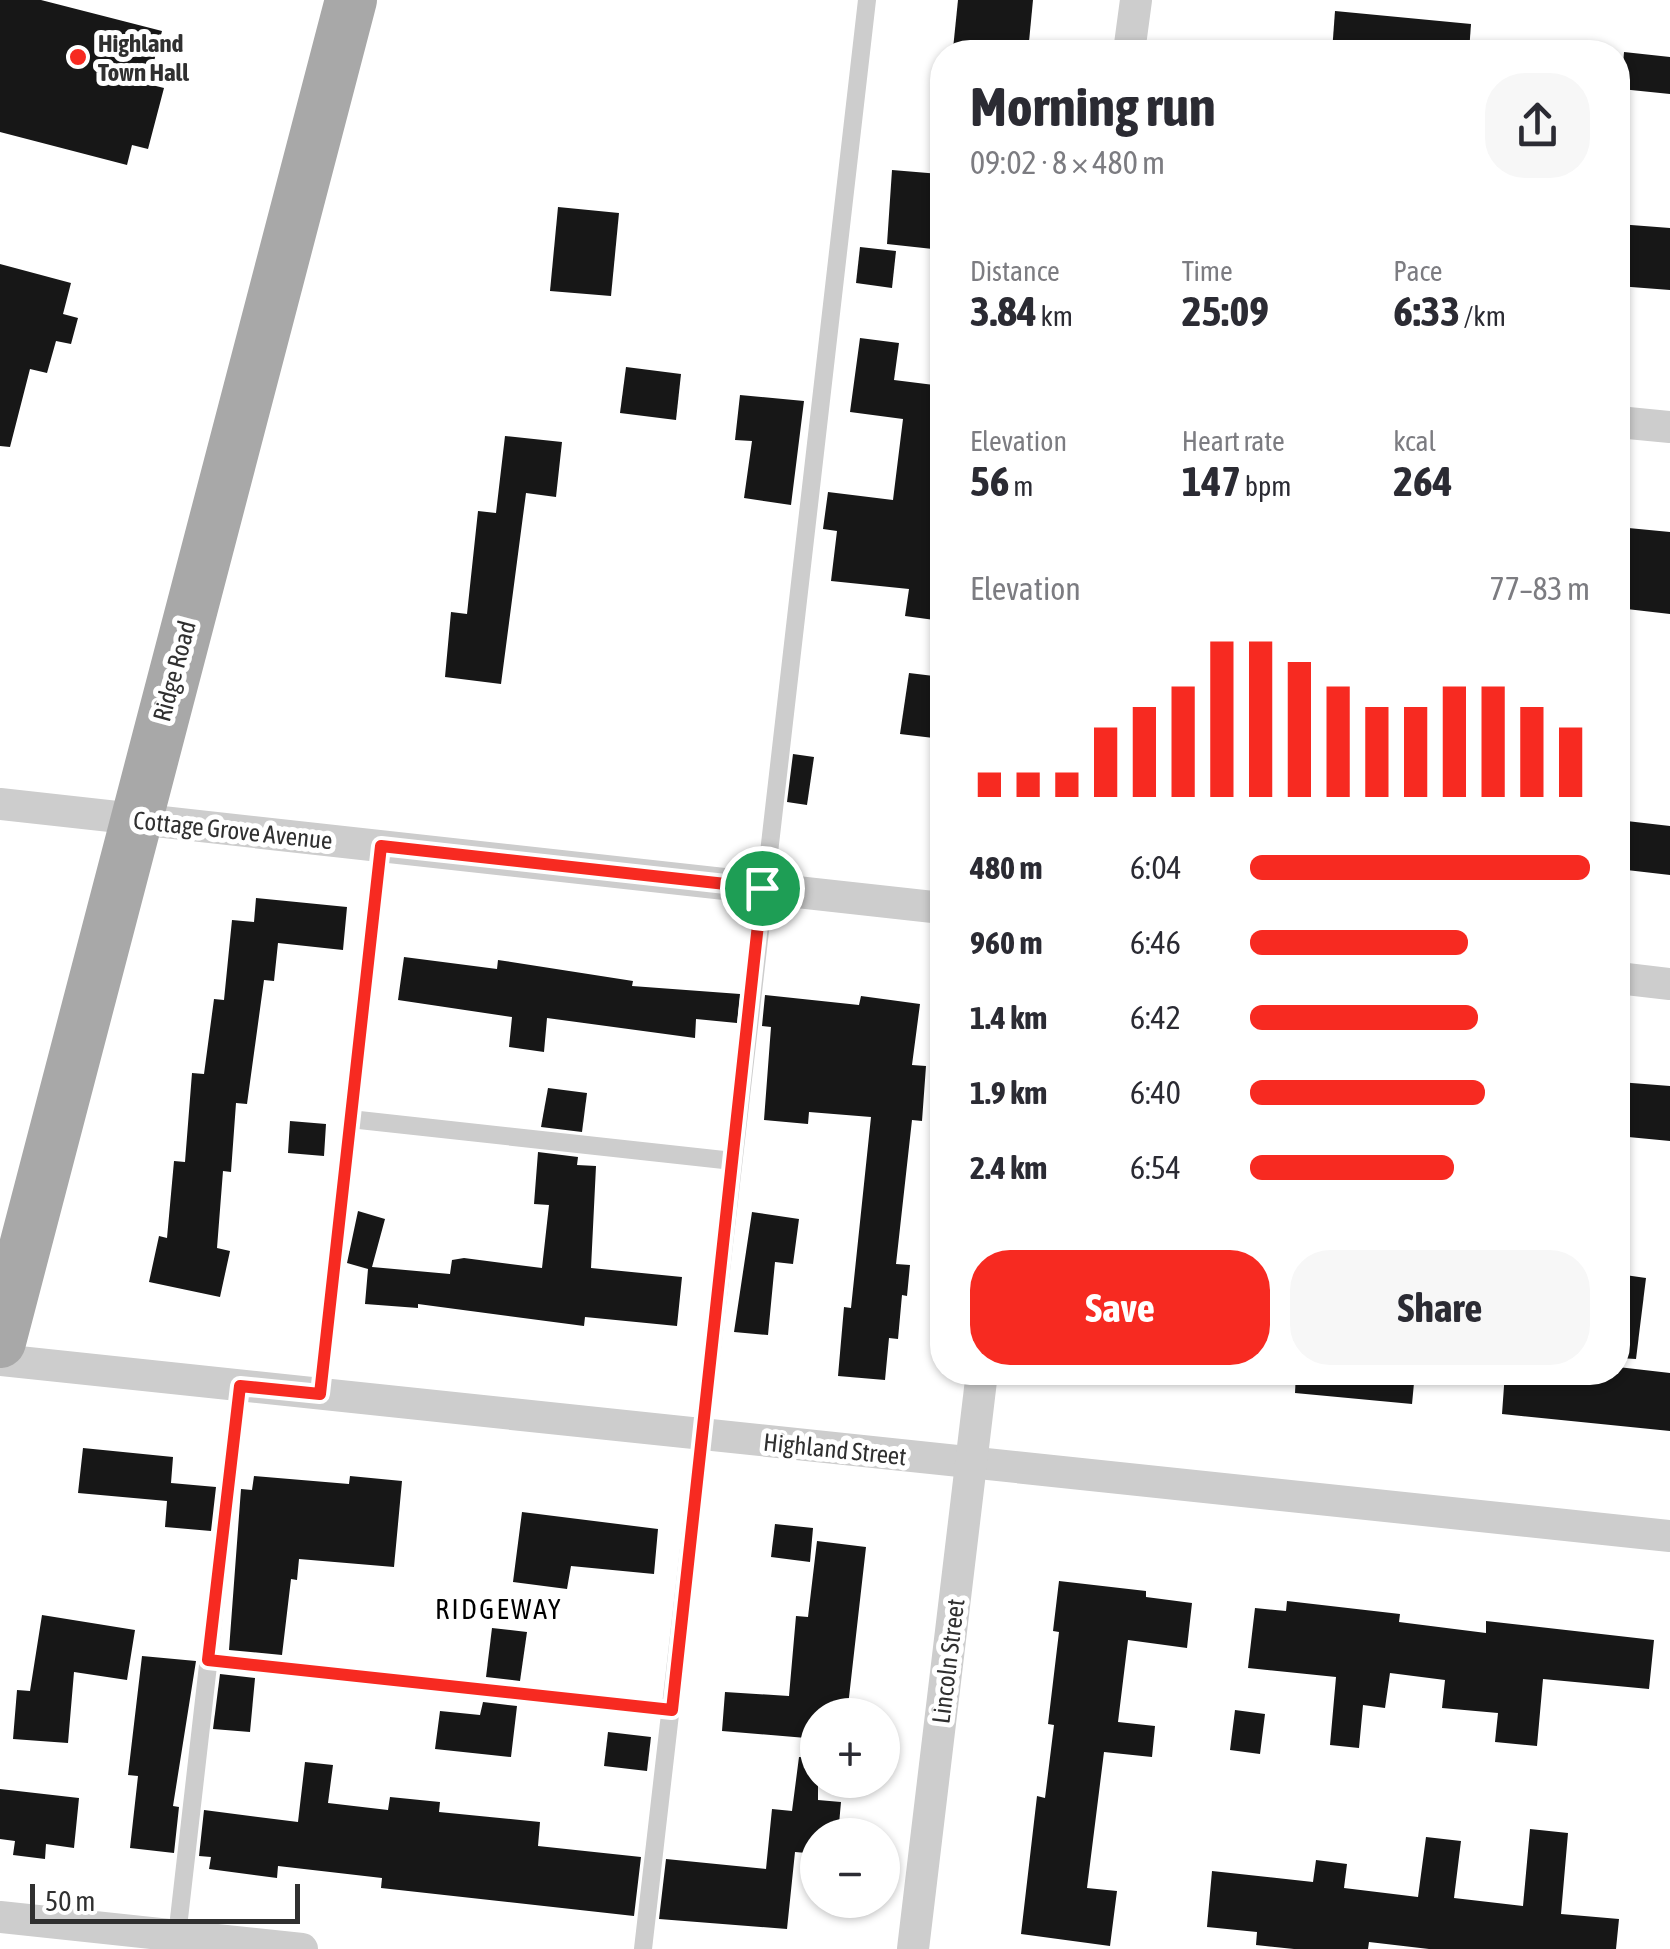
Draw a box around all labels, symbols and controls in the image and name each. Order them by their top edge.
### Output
place label: Highland Town Hall [98,29,189,86]
marker: Highland Town Hall [67,46,89,68]
button: share [1485,73,1590,178]
text: Morning run [970,75,1216,138]
text: 09:02 · 8 × 480 m [970,144,1165,181]
text: Distance [970,255,1060,287]
text: Time [1182,255,1233,287]
text: Pace [1393,255,1443,287]
text: 3.84 [970,287,1037,335]
text: 25:09 [1182,287,1269,335]
text: 6:33 [1393,287,1460,335]
text: km [1037,300,1073,332]
text: /km [1460,300,1506,332]
text: Elevation [970,425,1067,457]
text: Heart rate [1182,425,1285,457]
text: kcal [1393,425,1436,457]
text: 56 [970,457,1009,505]
text: 147 [1182,457,1241,505]
text: 264 [1393,457,1453,505]
text: m [1009,470,1033,502]
text: bpm [1241,470,1291,502]
text: Elevation [970,570,1081,607]
text: 77–83 m [1490,570,1590,607]
street label: Ridge Road [147,618,201,724]
street label: Cottage Grove Avenue [132,806,334,854]
pin [720,846,805,931]
text: 480 m [970,849,1043,886]
text: 6:04 [1130,849,1181,886]
icon: arrive [735,861,790,916]
text: 960 m [970,924,1043,961]
text: 6:46 [1130,924,1181,961]
text: 1.4 km [970,999,1047,1036]
text: 6:42 [1130,999,1181,1036]
text: 1.9 km [970,1074,1047,1111]
text: 6:40 [1130,1074,1181,1111]
text: 2.4 km [970,1149,1047,1186]
text: 6:54 [1130,1149,1181,1186]
button: Save [970,1250,1270,1365]
button: Share [1290,1250,1590,1365]
street label: Highland Street [762,1428,908,1470]
district label: RIDGEWAY [435,1593,563,1625]
street label: Lincoln Street [926,1597,970,1725]
map controls [800,1698,900,1918]
button: + [800,1698,900,1798]
button: − [800,1818,900,1918]
scale bar [30,1879,300,1924]
text: 50 m [45,1885,95,1917]

